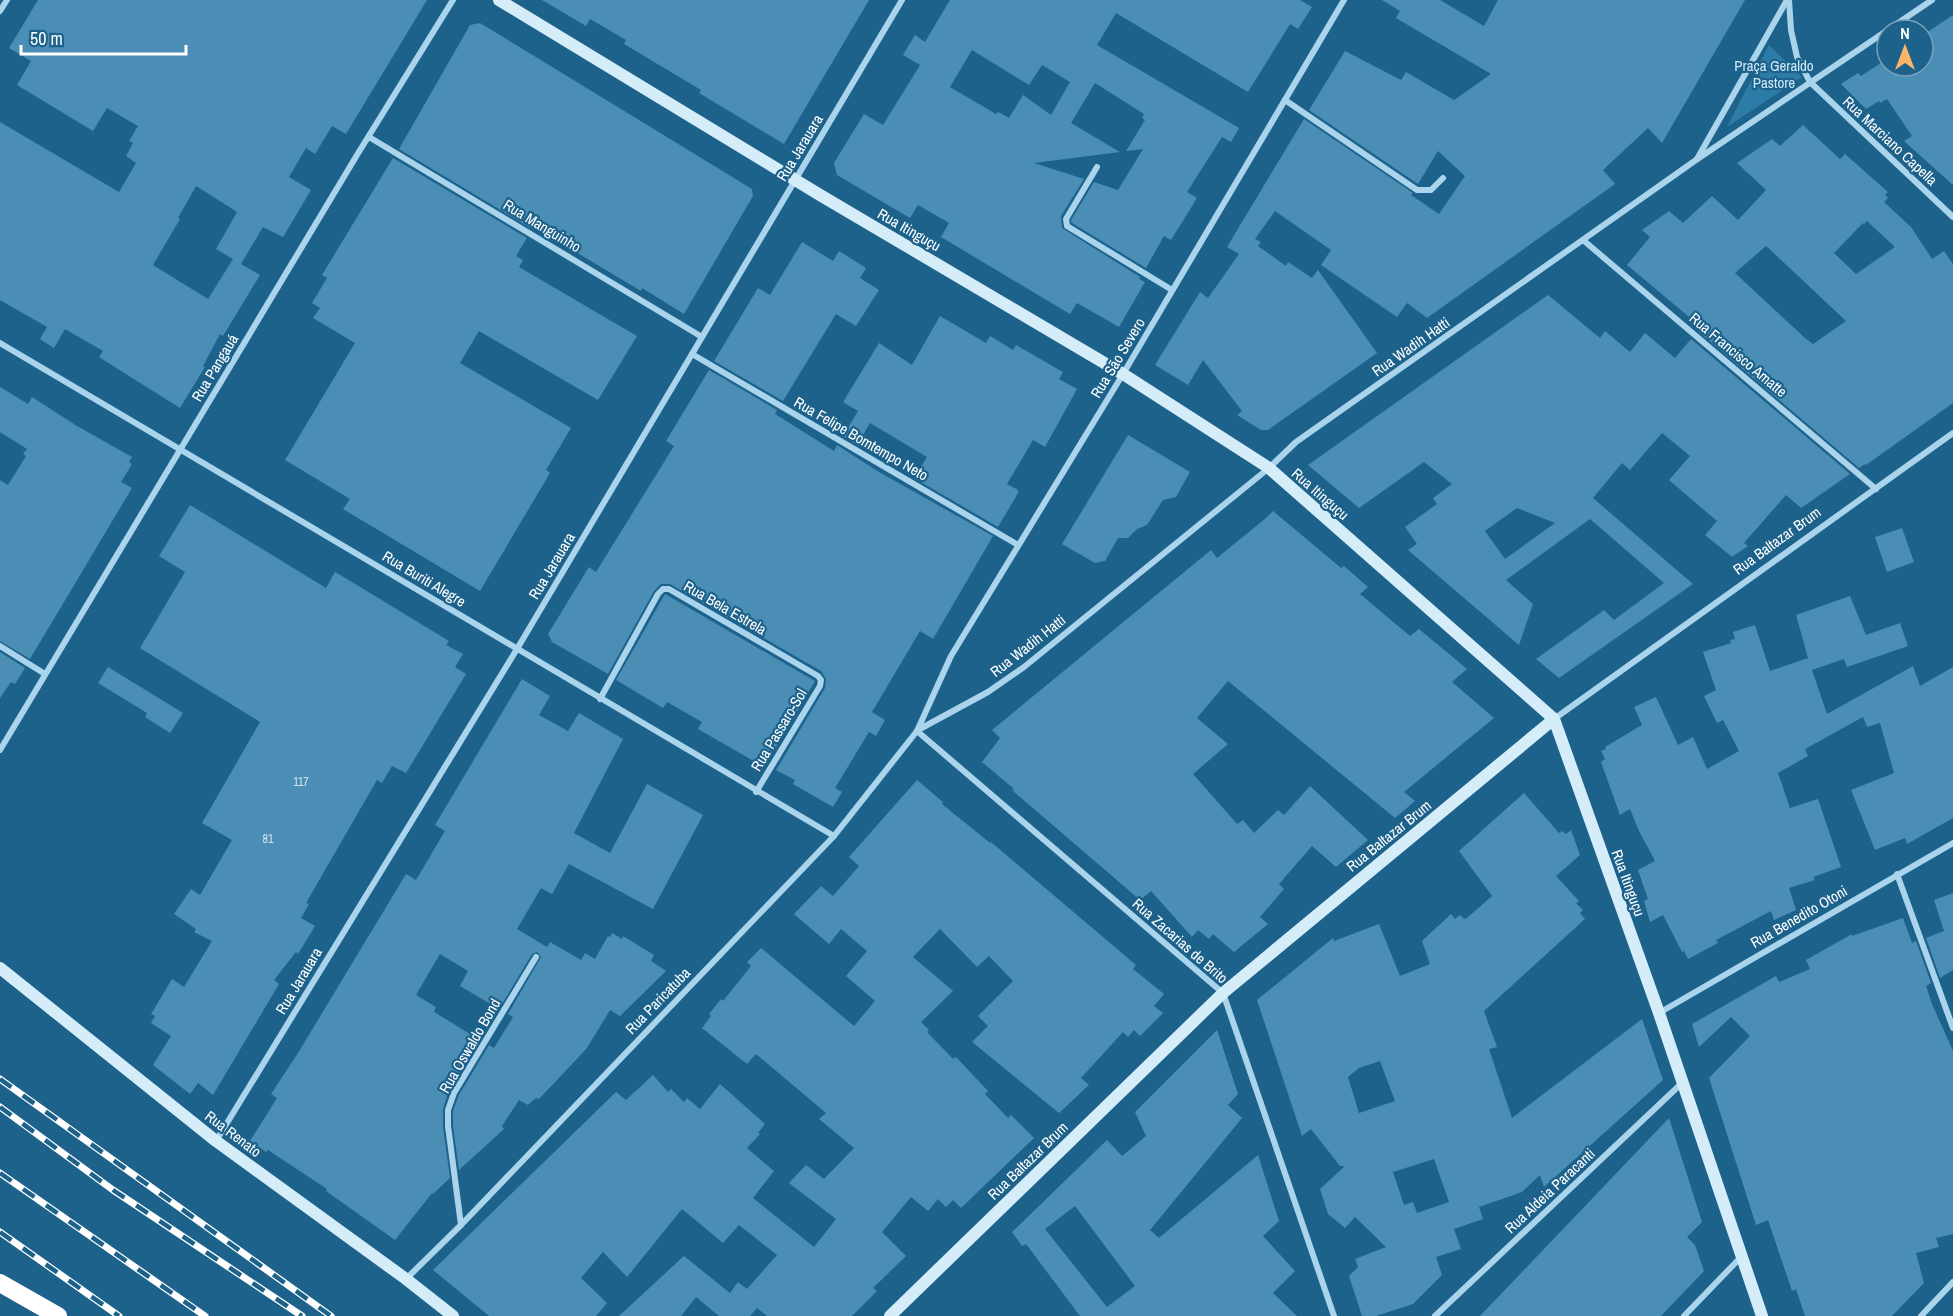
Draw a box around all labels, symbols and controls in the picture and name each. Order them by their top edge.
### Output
scale bar [21,18,186,56]
north arrow [1875,18,1935,78]
text: N [1900,22,1910,44]
text: 50 m [30,26,63,51]
park label: Praça Geraldo Pastore [1734,55,1814,93]
street label: Rua Marciano Capella [1838,91,1942,190]
street label: Rua Jarauara [771,110,828,185]
street label: Rua Manguinho [499,194,585,257]
street label: Rua Itinguçu [874,203,945,256]
street label: Rua Francisco Amatte [1685,307,1792,402]
street label: Rua Wadih Hatti [1368,312,1454,381]
street label: Rua São Severo [1085,314,1150,402]
street label: Rua Pangauá [186,330,243,405]
street label: Rua Felipe Bomtempo Neto [790,392,932,486]
street label: Rua Itinguçu [1287,463,1354,524]
street label: Rua Baltazar Brum [1729,502,1825,580]
street label: Rua Jarauara [523,528,580,603]
street label: Rua Buriti Alegre [379,545,470,612]
street label: Rua Bela Estrela [680,575,771,640]
street label: Rua Wadih Hatti [986,609,1070,682]
street label: Rua Passaro-Sol [746,684,812,775]
house number: 117 [293,774,309,790]
street label: Rua Baltazar Brum [1342,795,1436,876]
house number: 81 [263,831,274,847]
street label: Rua Itinguçu [1607,846,1650,919]
street label: Rua Benedito Otoni [1746,880,1851,953]
street label: Rua Zacarias de Brito [1128,893,1233,988]
street label: Rua Jarauara [270,943,327,1018]
street label: Rua Paricatuba [620,963,695,1039]
street label: Rua Oswaldo Bond [434,995,505,1097]
street label: Rua Renato [201,1105,266,1162]
street label: Rua Baltazar Brum [983,1117,1072,1204]
street label: Rua Aldeia Paracanti [1500,1143,1599,1238]

